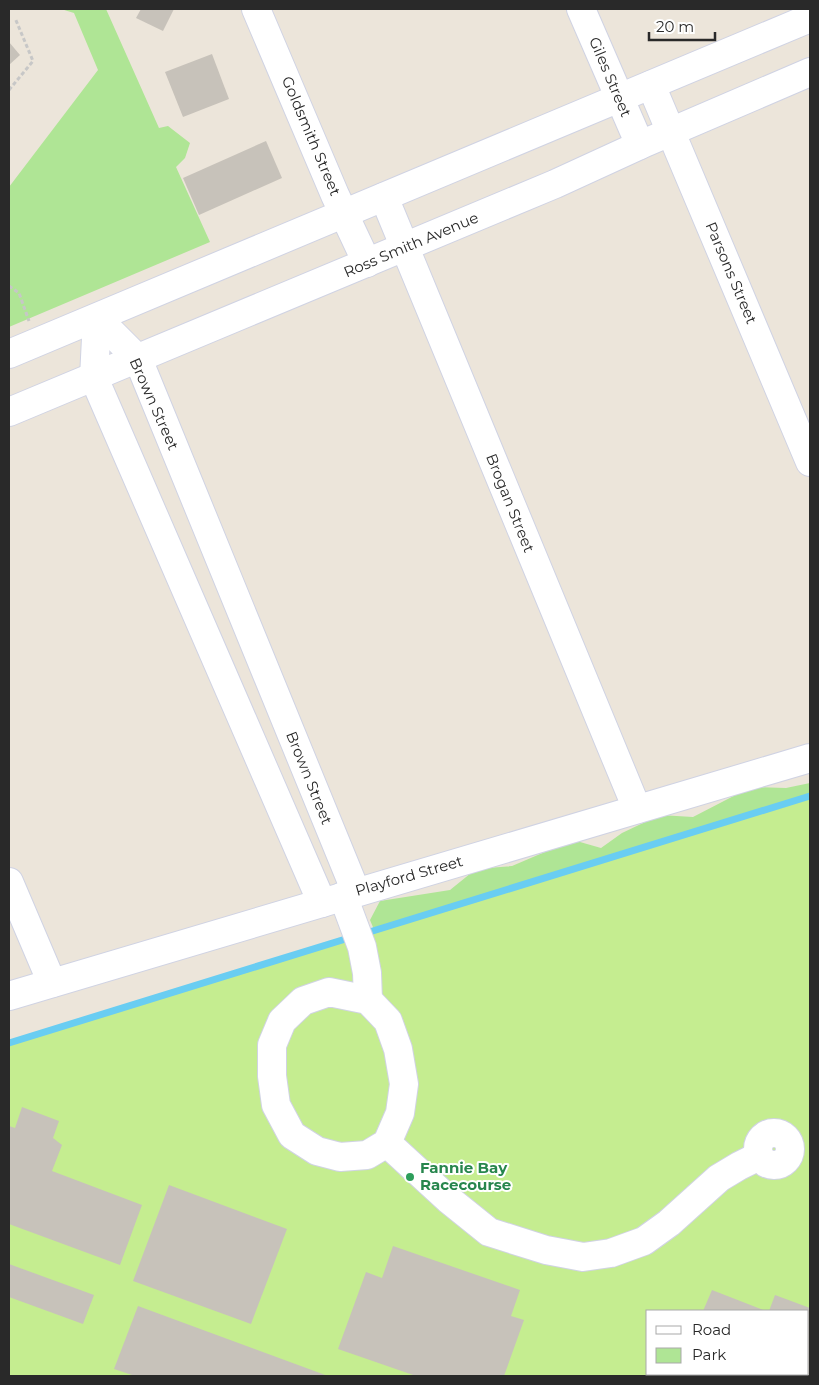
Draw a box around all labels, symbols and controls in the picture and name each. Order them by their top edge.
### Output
scale bar [649,10,715,42]
text: 20 m [656,17,694,36]
street label: Giles Street [585,34,636,120]
street label: Goldsmith Street [278,73,345,198]
street label: Ross Smith Avenue [341,208,481,282]
street label: Parsons Street [701,219,761,327]
street label: Brown Street [126,355,183,453]
street label: Brogan Street [482,451,539,555]
street label: Brown Street [282,728,337,827]
street label: Playford Street [353,851,465,900]
place label: Fannie Bay Racecourse [420,1158,511,1194]
marker: Fannie Bay Racecourse [404,1171,416,1183]
legend [646,1310,809,1375]
text: Road [692,1320,731,1339]
text: Park [692,1345,726,1364]

